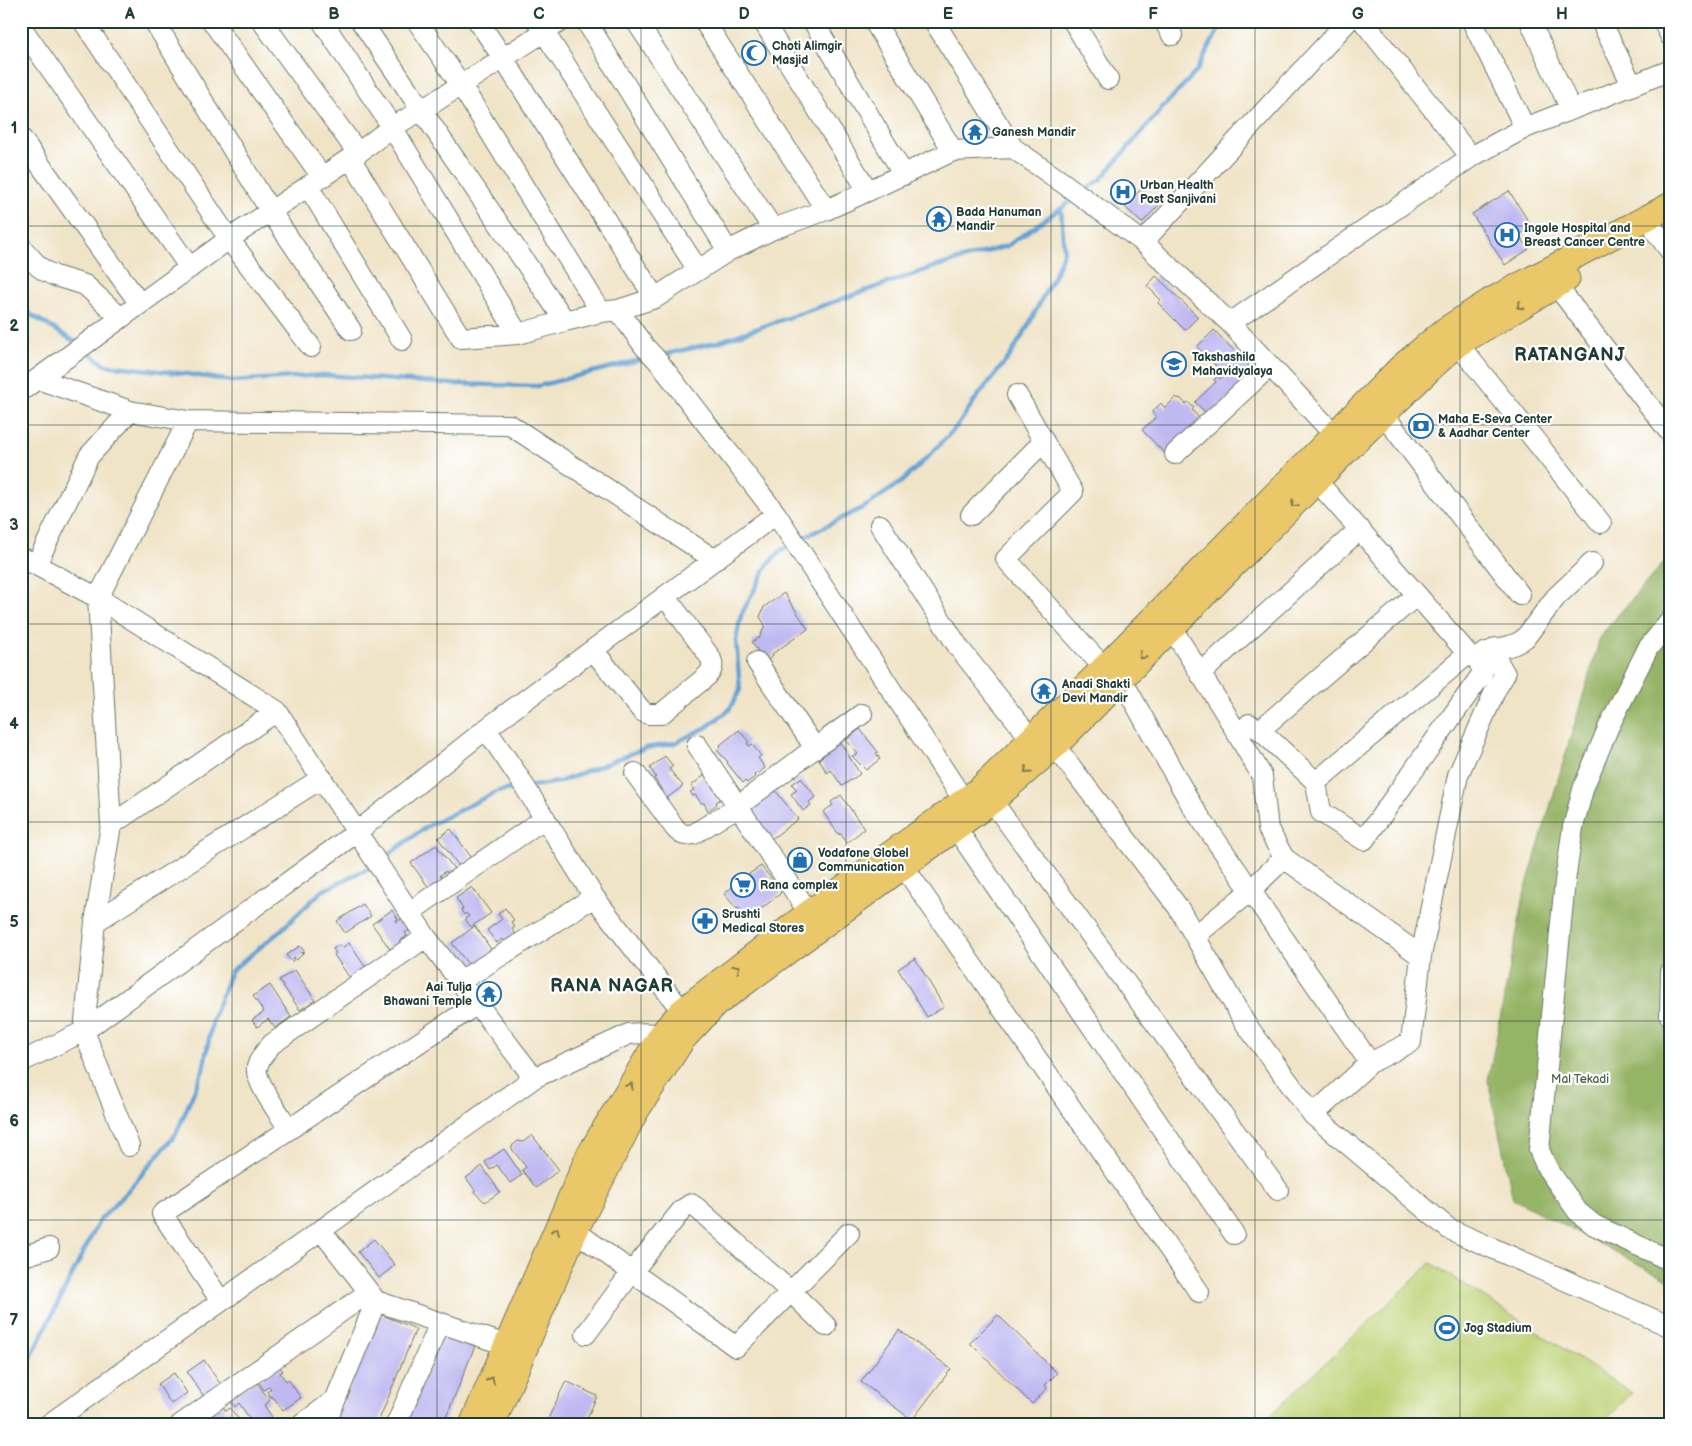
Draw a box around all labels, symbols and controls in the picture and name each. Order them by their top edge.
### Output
text: A [124,5,135,24]
text: B [328,5,340,24]
text: C [533,5,545,24]
text: D [738,5,750,24]
text: E [943,5,953,24]
text: F [1148,5,1158,24]
text: G [1352,5,1364,24]
text: H [1556,5,1568,24]
place label: Choti Alimgir Masjid [772,39,842,68]
mosque icon: Choti Alimgir Masjid [741,40,767,66]
text: 1 [11,119,17,138]
temple icon: Ganesh Mandir [962,119,988,145]
place label: Ganesh Mandir [992,125,1076,140]
place label: Urban Health Post Sanjivani [1140,178,1216,207]
hospital icon: Urban Health Post Sanjivani [1110,179,1136,205]
place label: Bada Hanuman Mandir [956,205,1042,234]
temple icon: Bada Hanuman Mandir [926,206,952,232]
place label: Ingole Hospital and Breast Cancer Centre [1524,221,1645,250]
hospital icon: Ingole Hospital and Breast Cancer Centre [1494,222,1520,248]
one-way arrow [1517,300,1526,310]
text: 2 [9,317,19,336]
district label: RATANGANJ [1514,345,1626,366]
place label: Takshashila Mahavidyalaya [1192,350,1273,379]
school or university icon: Takshashila Mahavidyalaya [1161,351,1187,377]
place label: Maha E-Seva Center & Aadhar Center [1438,412,1552,441]
bank icon: Maha E-Seva Center & Aadhar Center [1408,413,1434,439]
one-way arrow [1291,498,1300,507]
text: 3 [9,516,19,535]
one-way arrow [1139,651,1148,660]
place label: Anadi Shakti Devi Mandir [1061,677,1130,706]
temple icon: Anadi Shakti Devi Mandir [1031,678,1057,704]
text: 4 [9,715,19,734]
one-way arrow [1023,765,1032,774]
place label: Vodafone Globel Communication [818,846,909,875]
shop icon: Vodafone Globel Communication [787,847,813,873]
supermarket icon: Rana complex [730,872,756,898]
place label: Rana complex [760,878,838,893]
place label: Srushti Medical Stores [722,907,804,936]
pharmacy icon: Srushti Medical Stores [692,908,718,934]
text: 5 [9,913,19,932]
one-way arrow [731,965,741,974]
district label: RANA NAGAR [550,976,674,997]
place label: Aai Tulja Bhawani Temple [383,980,472,1009]
temple icon: Aai Tulja Bhawani Temple [476,981,502,1007]
park label: Mal Tekadi [1551,1072,1609,1087]
one-way arrow [623,1083,633,1092]
text: 6 [9,1112,19,1131]
one-way arrow [549,1227,560,1236]
text: 7 [10,1311,19,1330]
sports icon: Jog Stadium [1434,1315,1460,1341]
place label: Jog Stadium [1464,1321,1532,1336]
one-way arrow [485,1376,495,1385]

